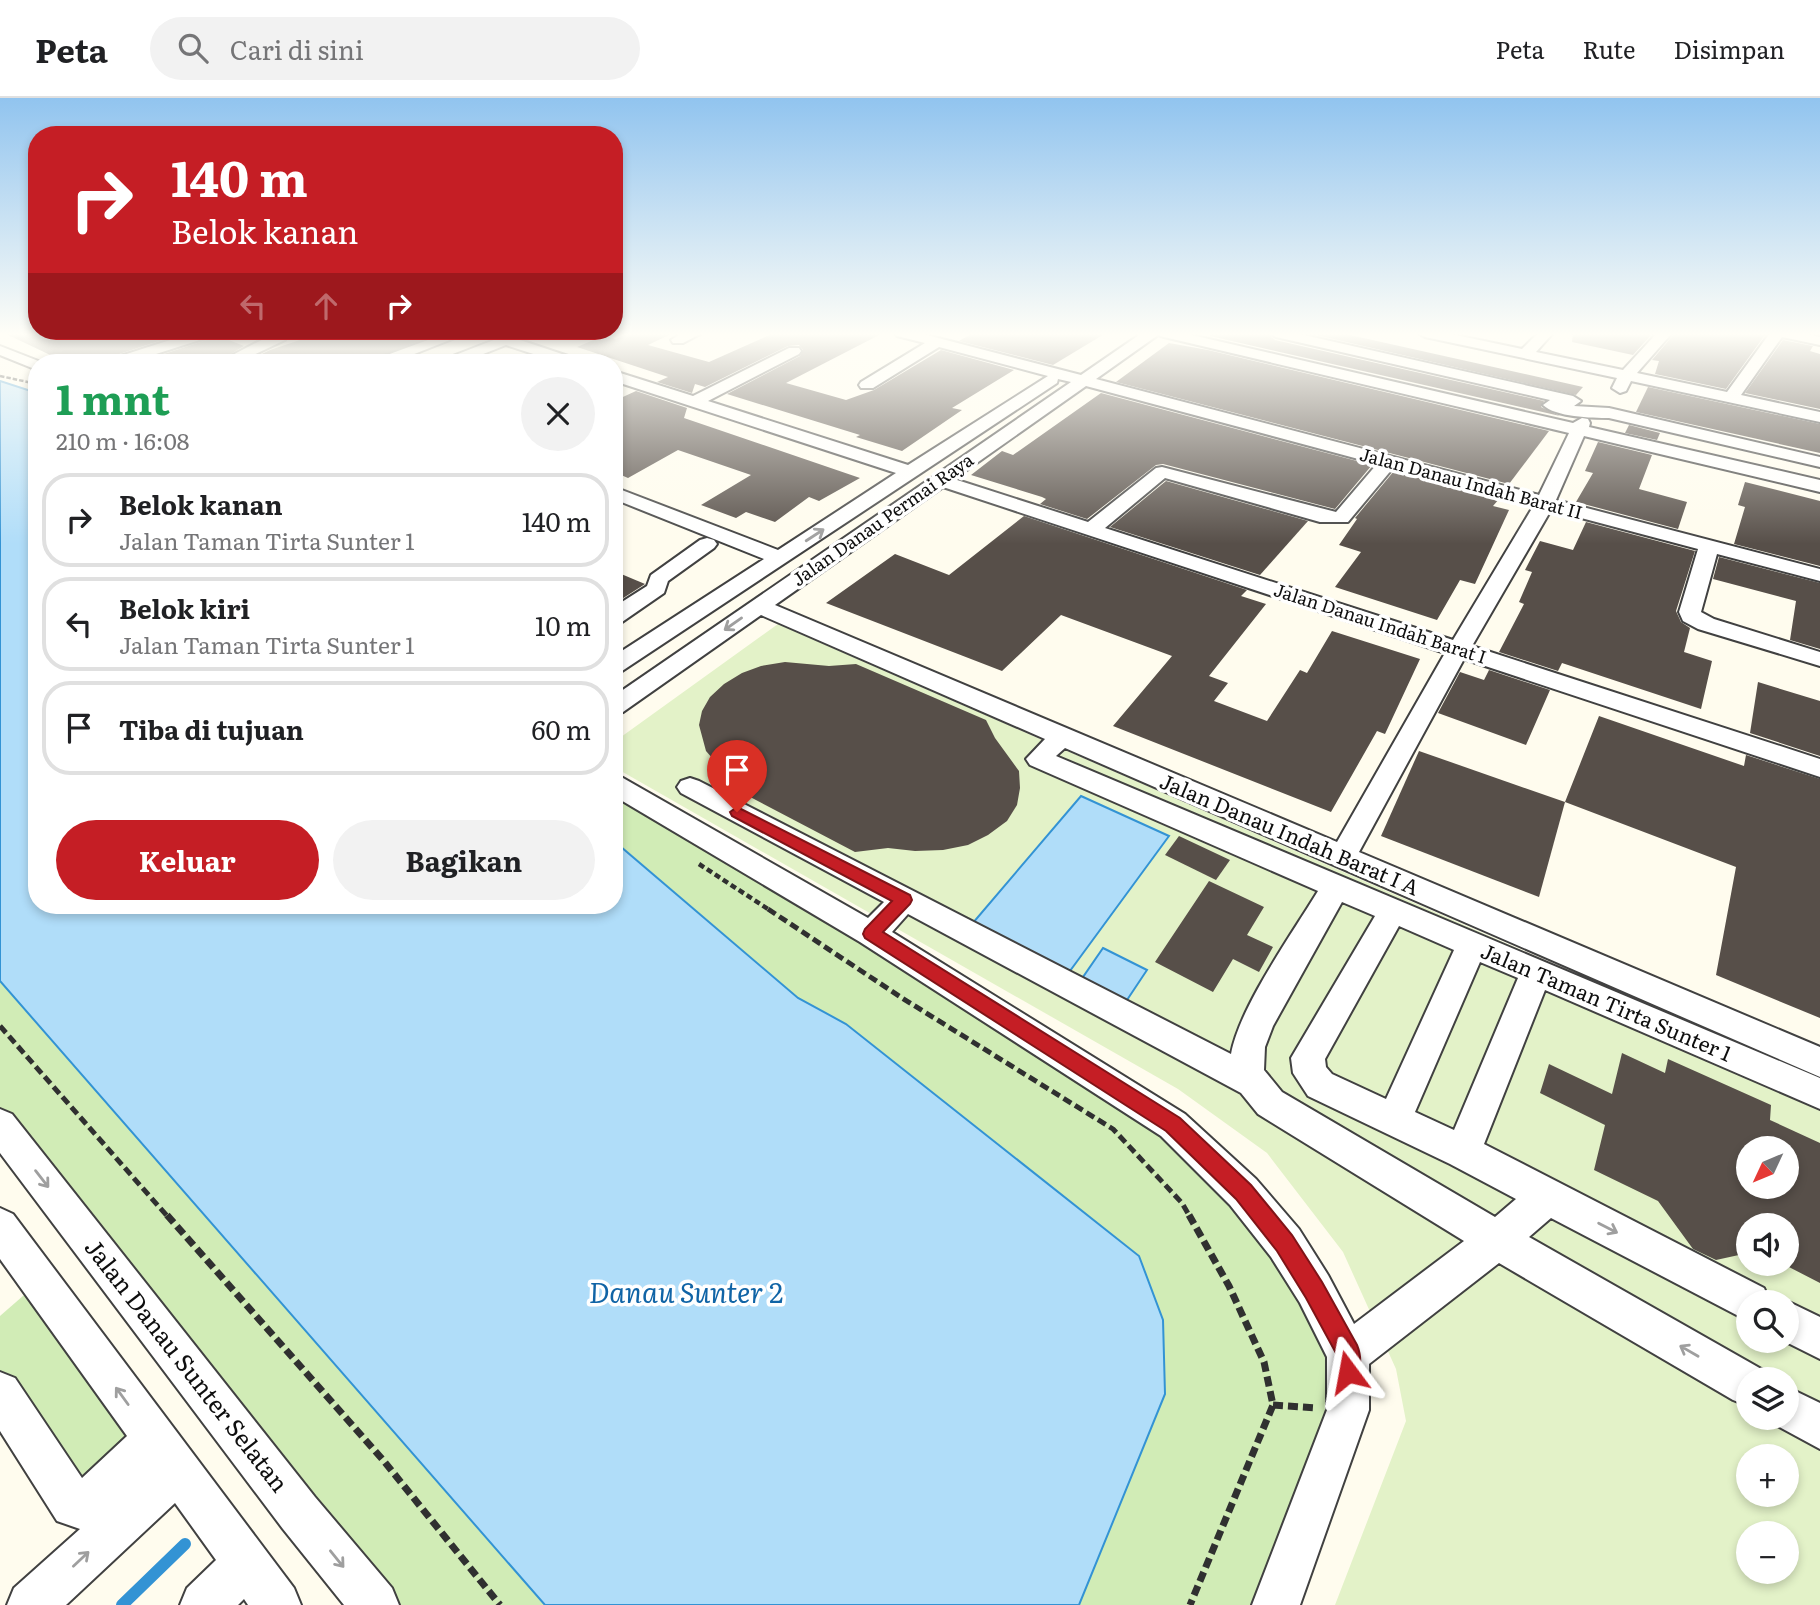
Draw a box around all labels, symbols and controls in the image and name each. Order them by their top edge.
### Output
search box [150,17,640,80]
text: Peta [35,24,108,73]
icon: search [174,29,212,67]
text: Cari di sini [230,29,364,68]
text: Peta [1496,31,1545,66]
text: Rute [1583,31,1635,66]
text: Disimpan [1673,31,1785,66]
text: 140 m [171,139,308,212]
icon: right [56,154,147,245]
text: Belok kanan [171,206,359,254]
icon: left [234,287,272,325]
icon: ahead [307,287,345,325]
icon: right [380,287,418,325]
text: 1 mnt [56,366,170,428]
button: close [521,377,595,451]
text: 210 m · 16:08 [56,423,189,457]
street label: Jalan Danau Indah Barat II [1357,440,1586,525]
street label: Jalan Danau Permai Raya [786,446,979,592]
text: Belok kanan [119,484,283,523]
icon: right [60,501,98,539]
text: 140 m [522,501,591,540]
text: Jalan Taman Tirta Sunter 1 [119,523,415,557]
one-way arrow [805,528,824,542]
street label: Jalan Danau Indah Barat I [1271,575,1490,670]
text: Belok kiri [119,588,250,627]
icon: left [60,605,98,643]
text: 10 m [535,605,591,644]
one-way arrow [724,617,744,631]
text: Jalan Taman Tirta Sunter 1 [119,627,415,661]
icon: arrive [60,709,98,747]
text: Tiba di tujuan [119,709,304,748]
text: 60 m [532,709,591,748]
pin [707,740,767,812]
icon: arrive [718,751,756,789]
street label: Jalan Danau Indah Barat I A [1156,764,1425,902]
button: Keluar [56,820,319,900]
button: Bagikan [333,820,595,900]
street label: Jalan Taman Tirta Sunter 1 [1477,934,1738,1068]
north arrow [1736,1136,1799,1199]
map controls [1736,1136,1799,1584]
one-way arrow [34,1169,49,1188]
button: sound [1736,1213,1799,1276]
one-way arrow [1597,1222,1618,1236]
street label: Jalan Danau Sunter Selatan [78,1230,298,1499]
water label: Danau Sunter 2 [589,1270,783,1312]
button: search [1736,1290,1799,1353]
position arrow [1311,1335,1385,1409]
one-way arrow [1680,1344,1700,1358]
button: layers [1736,1367,1799,1430]
one-way arrow [115,1387,130,1406]
button: + [1736,1444,1799,1507]
button: − [1736,1521,1799,1584]
one-way arrow [329,1549,345,1567]
one-way arrow [72,1550,89,1567]

